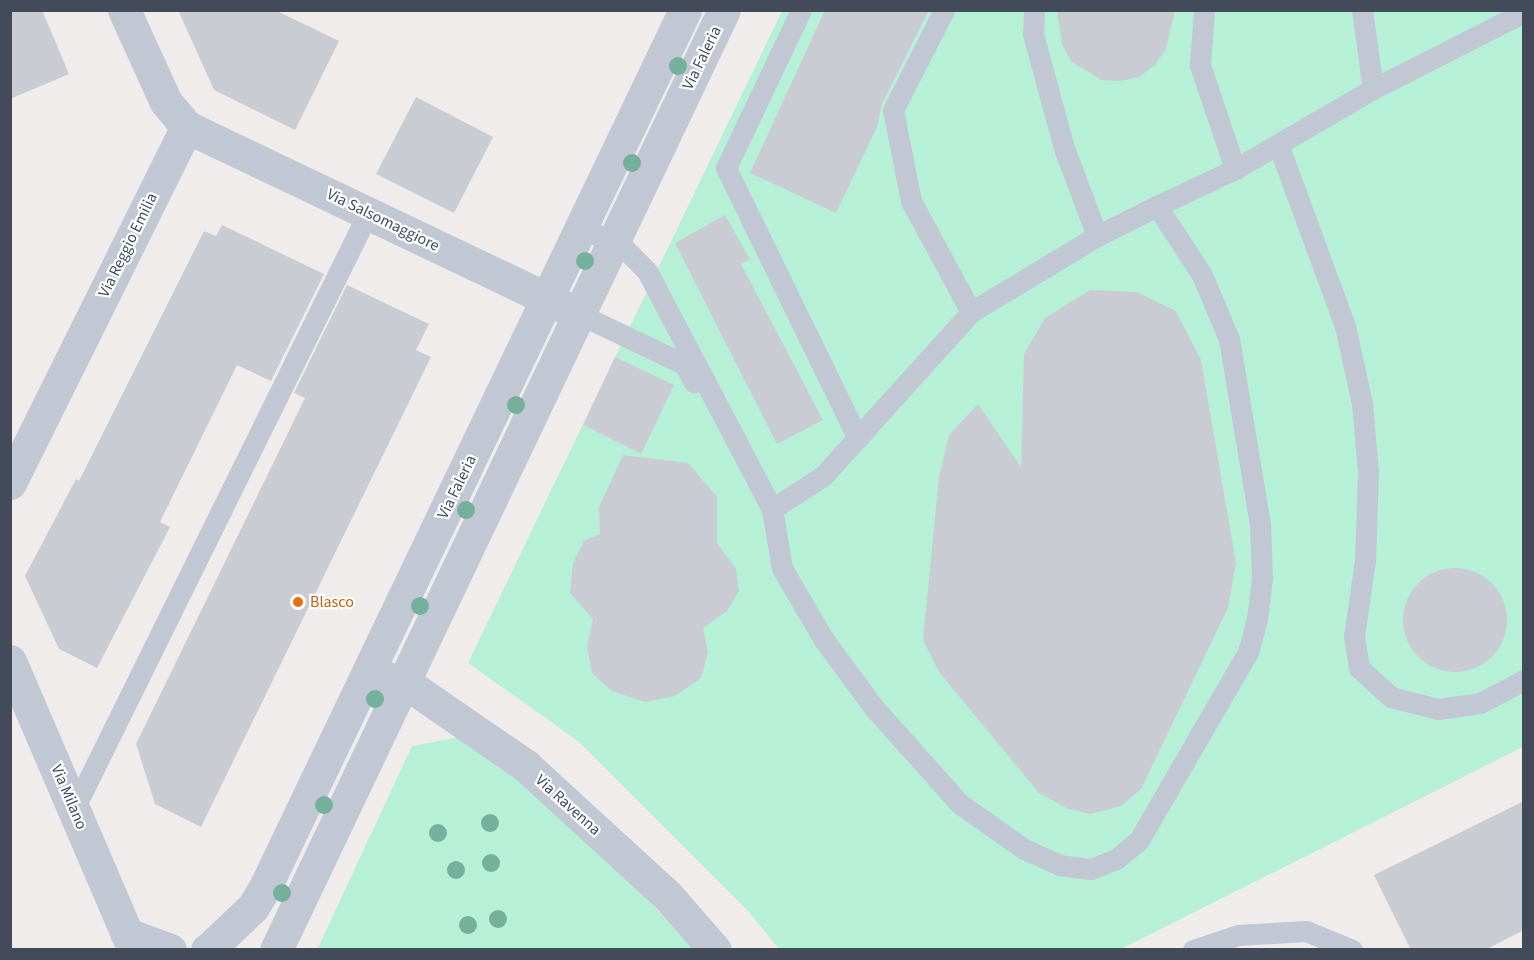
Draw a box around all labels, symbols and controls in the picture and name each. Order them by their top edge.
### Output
street label: Via Faleria [678,23,726,93]
street label: Via Salsomaggiore [324,184,442,256]
street label: Via Reggio Emilia [94,190,162,300]
street label: Via Faleria [433,452,481,522]
place label: Blasco [310,592,354,612]
marker: Blasco [291,595,305,609]
street label: Via Milano [47,762,91,832]
street label: Via Ravenna [531,771,605,839]

